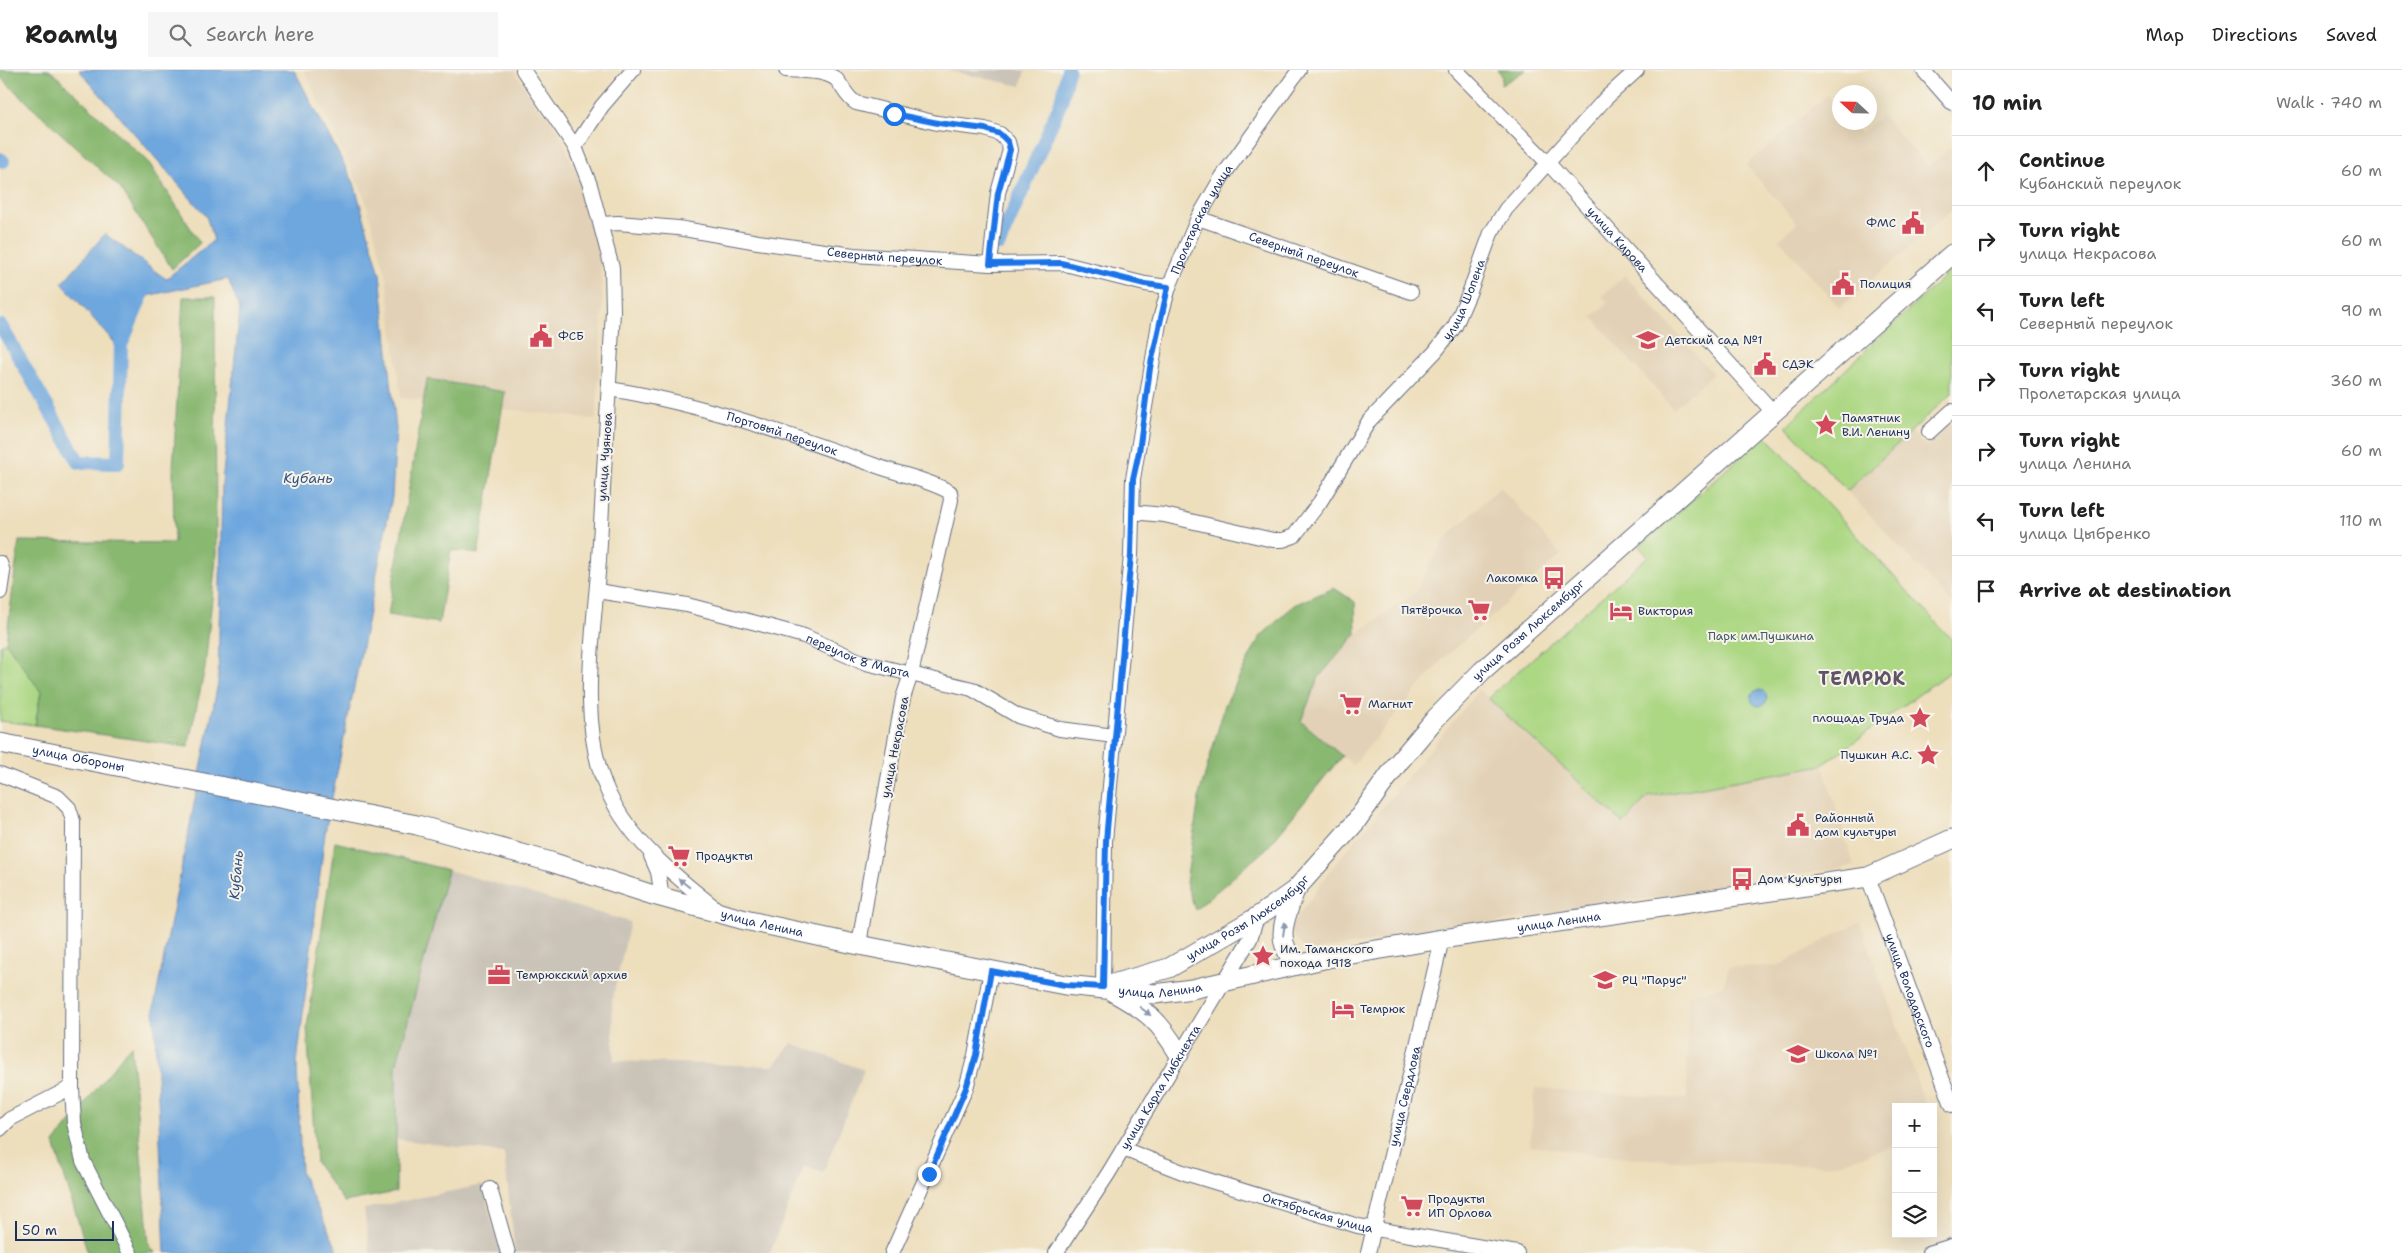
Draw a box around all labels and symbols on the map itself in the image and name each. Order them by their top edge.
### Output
north arrow [1832,85,1877,130]
route start [883,103,906,126]
street label: Пролетарская улица [1167,161,1237,277]
street label: улица Кирова [1583,203,1651,276]
public building icon: ФМС [1900,210,1926,236]
place label: ФМС [1866,215,1896,231]
street label: Северный переулок [1247,228,1362,281]
street label: Северный переулок [826,243,943,269]
street label: улица Шопена [1439,257,1489,344]
public building icon: Полиция [1830,271,1856,297]
place label: Полиция [1860,276,1911,292]
public building icon: ФСБ [528,323,554,349]
school or university icon: Детский сад №1 [1635,327,1661,353]
place label: ФСБ [558,328,584,344]
place label: Детский сад №1 [1665,332,1763,348]
public building icon: СДЭК [1752,351,1778,377]
place label: СДЭК [1782,356,1814,372]
street label: Портовый переулок [725,408,840,460]
place label: Памятник В.И. Ленину [1842,410,1910,440]
street label: улица Чуянова [594,411,616,502]
place icon: Памятник В.И. Ленину [1813,412,1839,438]
water label: Кубань [283,469,333,487]
bus stop icon: Лакомка [1541,565,1567,591]
place label: Лакомка [1486,570,1539,586]
street label: улица Розы Люксембург [1469,575,1588,684]
supermarket icon: Пятёрочка [1466,597,1492,623]
hotel icon: Виктория [1608,598,1634,624]
place label: Пятёрочка [1401,602,1463,618]
place label: Виктория [1638,603,1693,619]
park label: Парк им.Пушкина [1708,628,1815,644]
street label: переулок 8 Марта [804,630,912,682]
district label: ТЕМРЮК [1818,667,1906,691]
supermarket icon: Магнит [1338,691,1364,717]
street label: улица Некрасова [877,694,913,799]
place label: Магнит [1368,696,1414,712]
place icon: площадь Труда [1907,705,1933,731]
place label: площадь Труда [1812,710,1905,726]
street label: улица Обороны [31,742,126,775]
place icon: Пушкин А.С. [1915,742,1941,768]
place label: Пушкин А.С. [1840,747,1912,763]
place label: Районный дом культуры [1815,810,1897,840]
public building icon: Районный дом культуры [1785,812,1811,838]
supermarket icon: Продукты [666,843,692,869]
place label: Продукты [696,848,753,864]
water label: Кубань [225,850,247,900]
bus stop icon: Дом Культуры [1729,866,1755,892]
street label: улица Розы Люксембург [1183,871,1313,964]
place label: Дом Культуры [1758,871,1842,887]
one-way arrow [678,878,691,889]
street label: улица Ленина [719,906,805,941]
street label: улица Ленина [1516,908,1602,936]
one-way arrow [1280,921,1288,937]
street label: улица Володарского [1881,931,1938,1050]
place label: Им. Таманского похода 1918 [1280,941,1373,971]
place icon: Им. Таманского похода 1918 [1250,943,1276,969]
office icon: Темрюкский архив [486,962,512,988]
place label: Темрюкский архив [516,967,627,983]
school or university icon: РЦ "Парус" [1592,967,1618,993]
place label: РЦ "Парус" [1622,972,1687,988]
street label: улица Ленина [1118,979,1204,1002]
hotel icon: Темрюк [1330,996,1356,1022]
place label: Темрюк [1360,1001,1406,1017]
one-way arrow [1138,1006,1151,1017]
street label: улица Карла Либкнехта [1117,1021,1205,1153]
school or university icon: Школа №1 [1785,1041,1811,1067]
street label: улица Свердлова [1385,1044,1425,1148]
place label: Школа №1 [1815,1046,1877,1062]
route end [918,1163,941,1186]
street label: Октябрьская улица [1260,1189,1374,1236]
place label: Продукты ИП Орлова [1428,1191,1492,1221]
supermarket icon: Продукты ИП Орлова [1399,1193,1425,1219]
scale bar [15,1218,114,1241]

